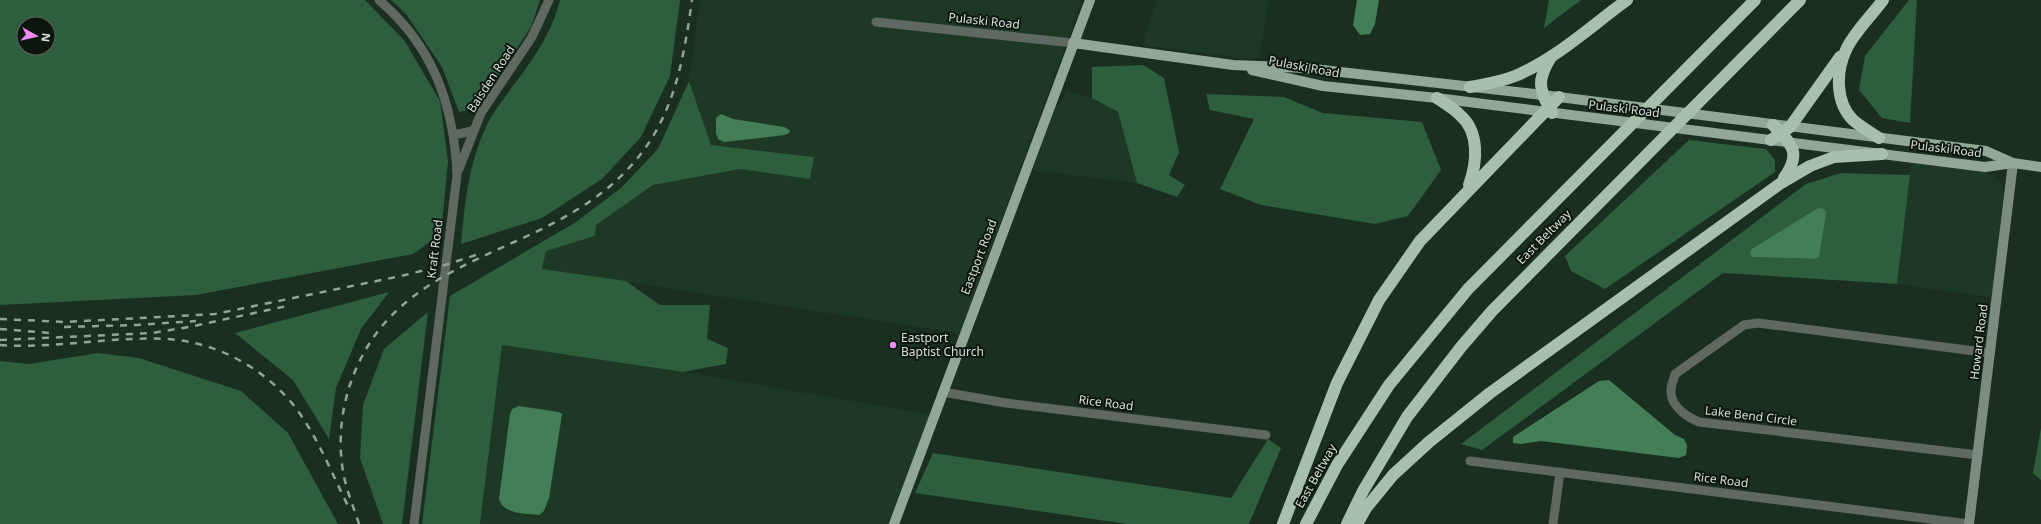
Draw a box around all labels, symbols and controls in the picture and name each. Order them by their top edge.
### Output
street label: Pulaski Road [948,8,1021,33]
north arrow [16,16,56,56]
text: N [38,32,54,43]
street label: Baisden Road [463,42,519,116]
street label: Pulaski Road [1267,51,1341,82]
street label: Pulaski Road [1587,96,1661,121]
street label: Pulaski Road [1909,136,1983,161]
street label: East Beltway [1513,205,1575,268]
street label: Eastport Road [956,217,1001,297]
street label: Kraft Road [422,218,447,279]
street label: Howard Road [1965,303,1992,381]
place label: Eastport Baptist Church [901,329,984,360]
marker: Eastport Baptist Church [888,340,898,350]
street label: Rice Road [1078,391,1134,414]
street label: Lake Bend Circle [1704,401,1798,430]
street label: East Beltway [1291,440,1341,511]
street label: Rice Road [1693,468,1749,491]

